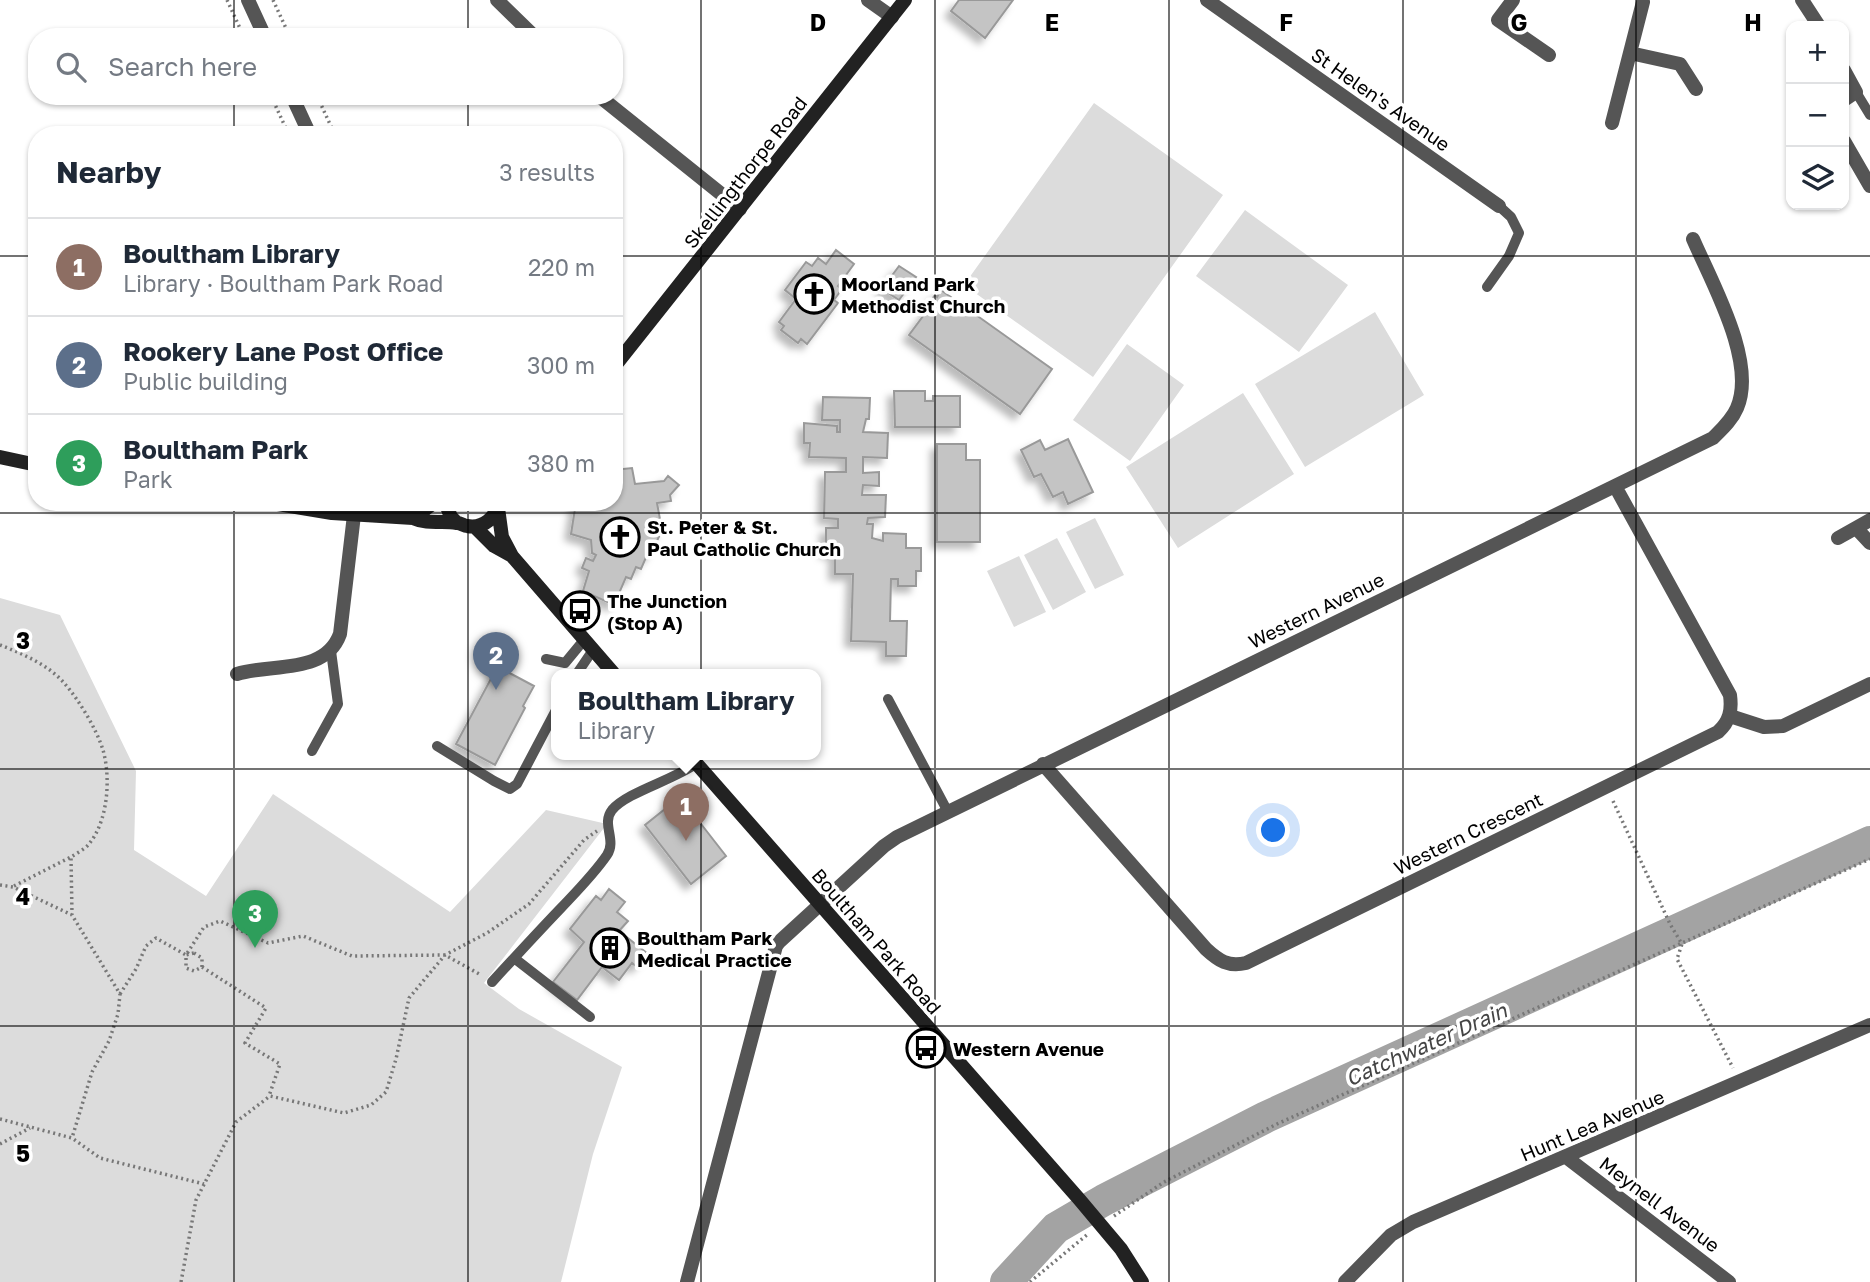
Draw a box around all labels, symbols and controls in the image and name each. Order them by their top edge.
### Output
text: D [810,8,826,36]
text: E [1045,8,1059,36]
text: F [1279,8,1293,36]
text: G [1511,8,1527,36]
text: H [1744,8,1762,36]
map controls [1786,21,1849,210]
button: + [1786,21,1849,84]
search box [28,28,623,105]
street label: St Helen's Avenue [1307,43,1455,155]
icon: search [52,48,90,86]
text: Search here [108,51,257,82]
button: − [1786,84,1849,147]
street label: Skellingthorpe Road [679,92,811,252]
button: layers [1786,147,1849,210]
text: Nearby [56,154,161,190]
text: 3 results [499,158,595,186]
text: Boultham Library [123,238,340,269]
text: 1 [73,253,85,281]
text: 220 m [528,253,595,281]
text: Library · Boultham Park Road [123,269,443,297]
place label: Moorland Park Methodist Church [841,272,1005,317]
church icon: Moorland Park Methodist Church [793,273,835,315]
text: Rookery Lane Post Office [123,336,443,367]
text: 2 [72,351,86,379]
text: 300 m [527,351,595,379]
text: Public building [123,367,288,395]
text: Boultham Park [123,434,308,465]
text: 3 [72,449,86,477]
text: 380 m [527,449,595,477]
text: Park [123,465,173,493]
place label: St. Peter & St. Paul Catholic Church [647,515,841,560]
church icon: St. Peter & St. Paul Catholic Church [599,516,641,558]
street label: Western Avenue [1244,567,1388,653]
place label: The Junction (Stop A) [607,589,727,634]
bus stop icon: The Junction (Stop A) [559,590,601,632]
text: 3 [16,626,30,654]
pin: 2 [473,632,519,690]
popup [551,669,821,760]
text: Boultham Library [577,685,795,716]
text: Library [577,716,655,744]
pin: 1 [663,783,709,841]
street label: Western Crescent [1390,787,1546,879]
your location [1256,813,1290,847]
street label: Boultham Park Road [808,864,946,1018]
text: 4 [16,882,30,910]
pin: 3 [232,890,278,948]
place label: Boultham Park Medical Practice [637,926,792,971]
building icon: Boultham Park Medical Practice [589,927,631,969]
water label: Catchwater Drain [1341,996,1512,1091]
bus stop icon: Western Avenue [905,1027,947,1069]
place label: Western Avenue [953,1037,1104,1060]
street label: Hunt Lea Avenue [1517,1084,1667,1166]
text: 5 [16,1139,30,1167]
street label: Meynell Avenue [1595,1151,1725,1257]

